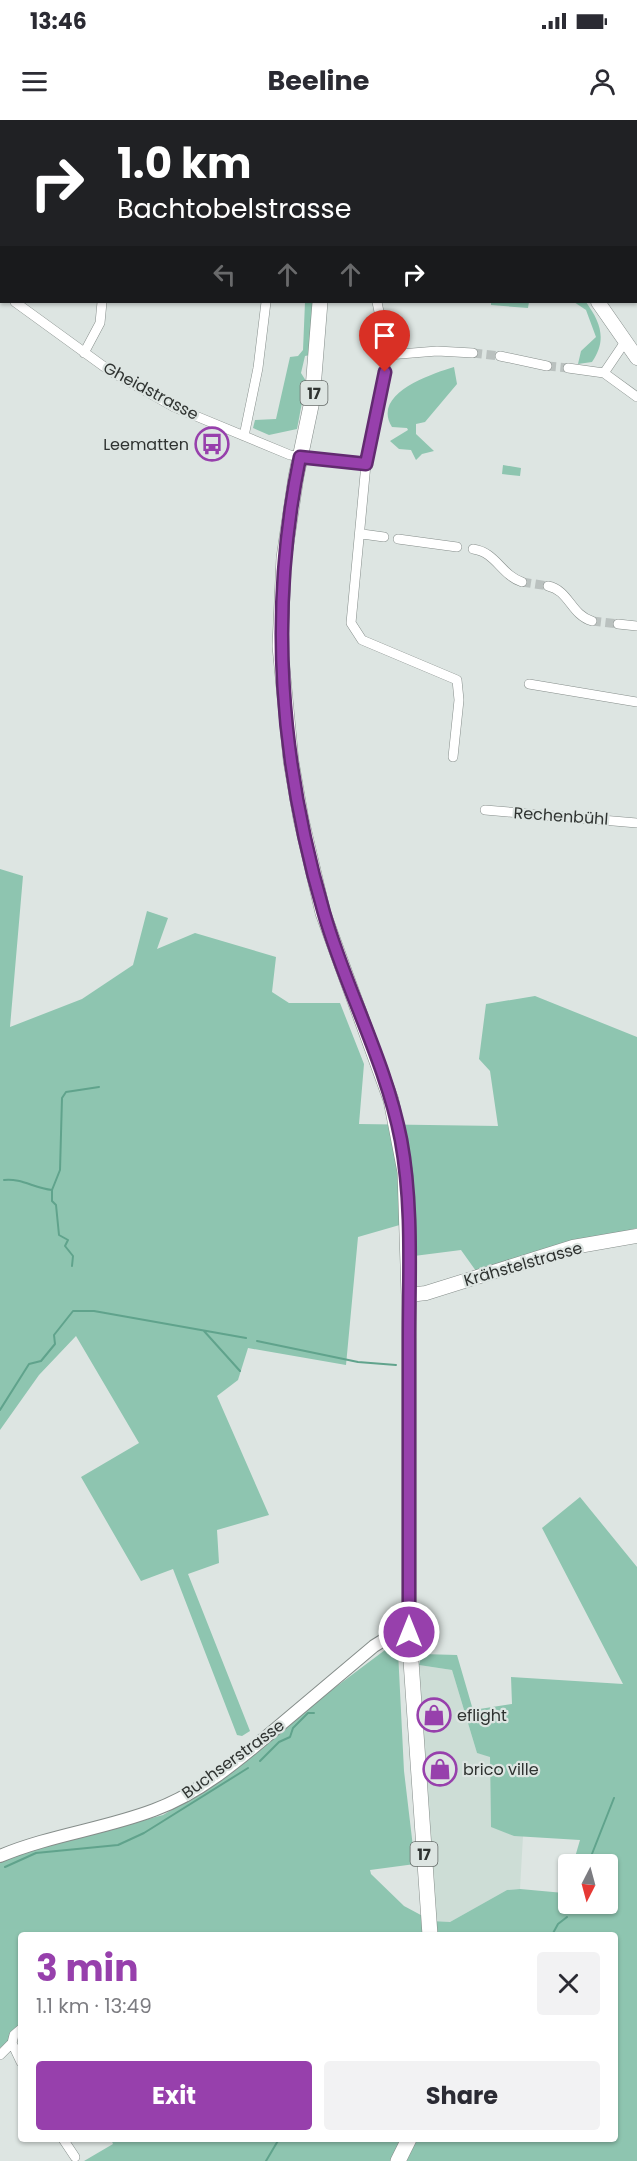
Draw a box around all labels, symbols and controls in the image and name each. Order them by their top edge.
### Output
text: 13:46 [30,6,87,37]
text: Beeline [268,62,369,99]
icon: menu [18,65,51,98]
icon: person [586,65,619,98]
text: 1.0 km [117,134,251,193]
icon: right [18,144,96,222]
text: Bachtobelstrasse [117,190,351,227]
icon: left [208,258,241,291]
icon: ahead [271,258,304,291]
icon: ahead [334,258,367,291]
icon: right [397,258,430,291]
pin [359,310,410,372]
icon: arrive [368,319,401,352]
street label: Gheidstrasse [99,356,203,426]
road number: 17 [300,381,328,405]
bus stop icon: Leematten [194,426,230,462]
place label: Leematten [103,433,189,456]
street label: Rechenbühl [513,801,609,831]
street label: Krähstelstrasse [461,1236,585,1292]
position arrow [377,1600,441,1664]
shop icon: eflight [416,1697,452,1733]
place label: eflight [457,1704,507,1727]
street label: Buchserstrasse [177,1714,289,1804]
shop icon: brico ville [422,1751,458,1787]
place label: brico ville [463,1758,539,1781]
road number: 17 [410,1842,438,1866]
north arrow [558,1854,618,1914]
map controls [558,1854,618,1914]
text: 3 min [36,1943,138,1994]
button: close [537,1952,600,2015]
text: 1.1 km · 13:49 [36,1992,152,2020]
button: Exit [36,2061,312,2130]
button: Share [324,2061,600,2130]

